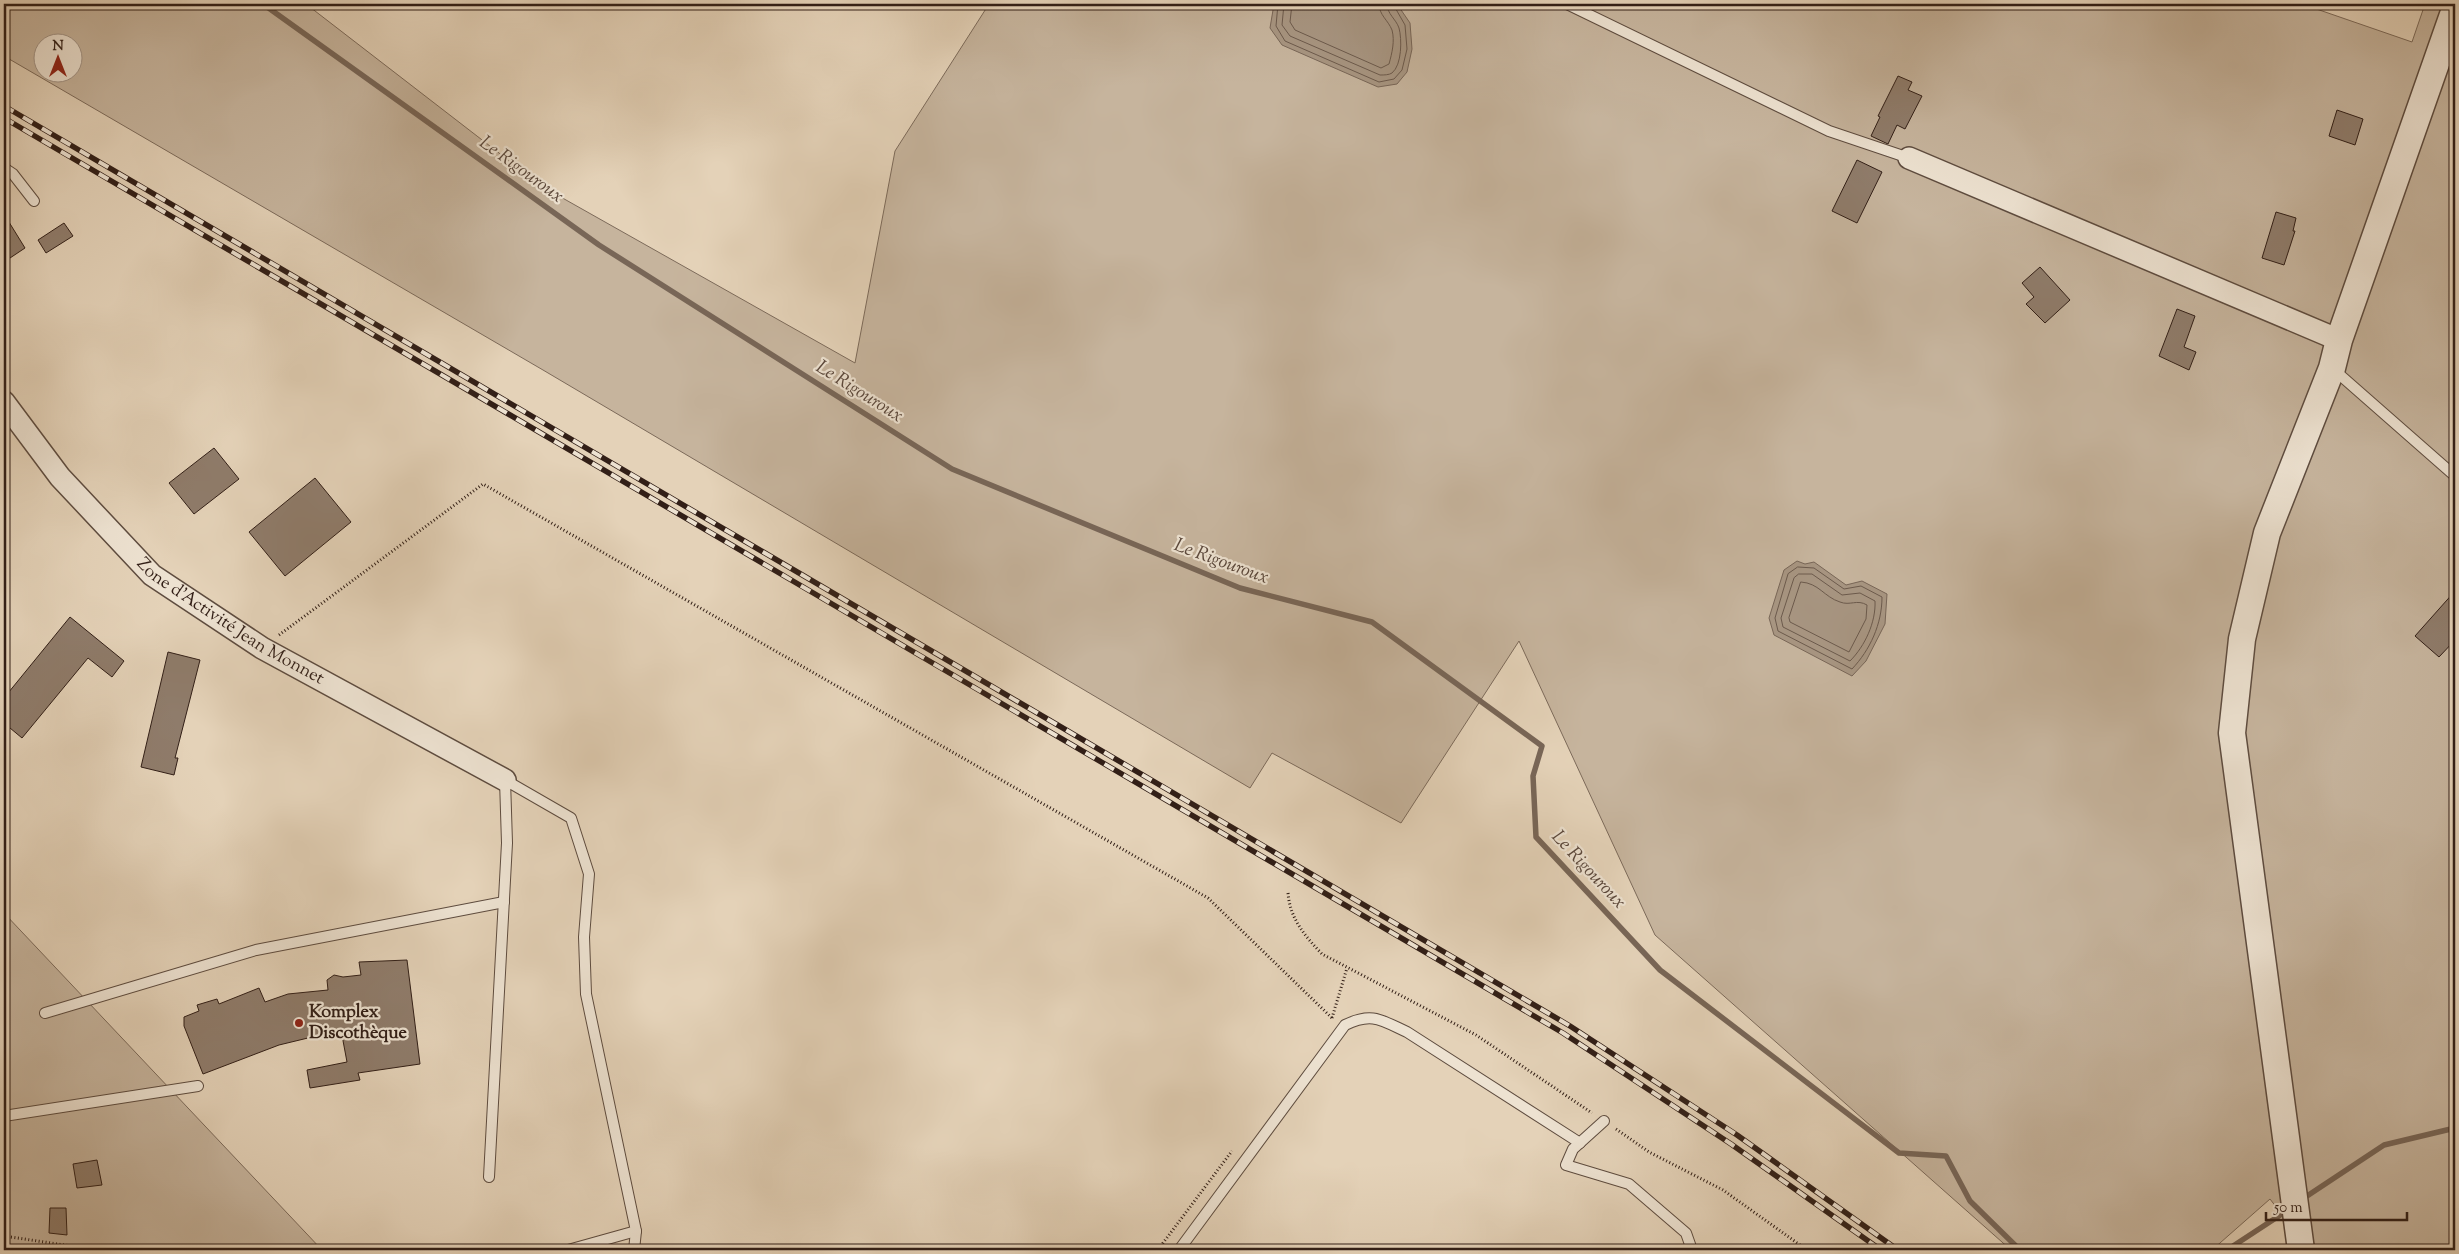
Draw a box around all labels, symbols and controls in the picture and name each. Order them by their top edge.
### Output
north arrow [32,32,82,82]
text: N [52,37,64,57]
water label: Le Rigouroux [473,130,569,210]
water label: Le Rigouroux [810,354,908,430]
water label: Le Rigouroux [1170,532,1272,592]
street label: Zone d'Activité Jean Monnet [130,552,329,692]
water label: Le Rigouroux [1544,825,1632,915]
place label: Komplex Discothèque [309,1000,408,1047]
marker: Komplex Discothèque [293,1017,305,1029]
scale bar [2266,1189,2408,1221]
text: 50 m [2273,1198,2303,1219]

